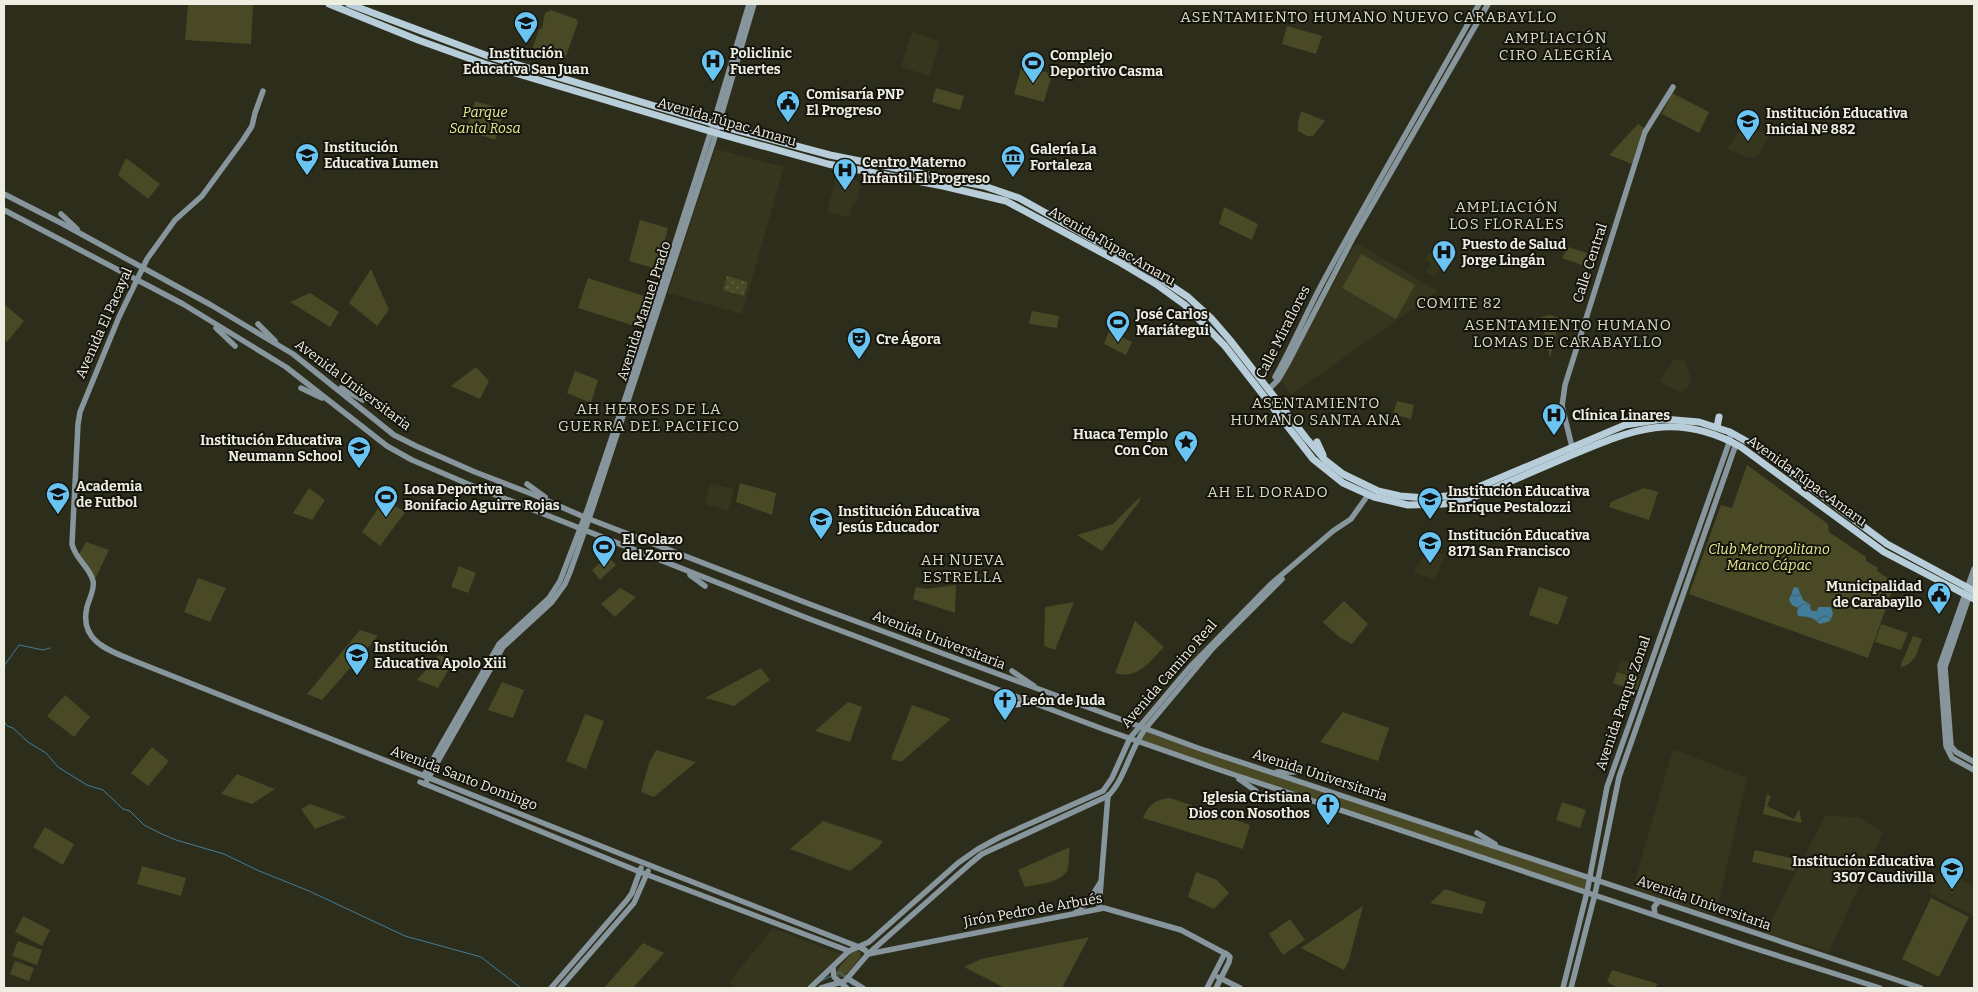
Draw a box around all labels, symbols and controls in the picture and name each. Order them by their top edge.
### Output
district label: ASENTAMIENTO HUMANO NUEVO CARABAYLLO [1180,8,1558,26]
school or university icon: Institución Educativa San Juan [513,10,539,44]
district label: AMPLIACIÓN CIRO ALEGRÍA [1499,29,1613,64]
place label: Institución Educativa San Juan [463,45,589,78]
place label: Policlinic Fuertes [730,45,792,78]
place label: Complejo Deportivo Casma [1050,47,1163,80]
hospital icon: Policlinic Fuertes [700,48,726,82]
sports icon: Complejo Deportivo Casma [1020,50,1046,84]
place label: Comisaría PNP El Progreso [806,86,904,119]
public building icon: Comisaría PNP El Progreso [775,89,801,123]
street label: Avenida Túpac Amaru [656,94,799,150]
park label: Parque Santa Rosa [449,104,521,137]
place label: Institución Educativa Inicial Nº 882 [1766,105,1908,138]
school or university icon: Institución Educativa Inicial Nº 882 [1735,108,1761,142]
place label: Institución Educativa Lumen [324,139,438,172]
place label: Galería La Fortaleza [1030,141,1097,174]
school or university icon: Institución Educativa Lumen [294,142,320,176]
museum icon: Galería La Fortaleza [1000,144,1026,178]
place label: Centro Materno Infantil El Progreso [862,154,990,187]
hospital icon: Centro Materno Infantil El Progreso [832,157,858,191]
district label: AMPLIACIÓN LOS FLORALES [1449,198,1565,233]
street label: Avenida Túpac Amaru [1046,203,1179,289]
street label: Calle Central [1569,221,1611,305]
place label: Puesto de Salud Jorge Lingán [1461,236,1567,269]
street label: Avenida Manuel Prado [613,239,675,383]
hospital icon: Puesto de Salud Jorge Lingán [1431,239,1457,273]
street label: Avenida El Pacayal [72,265,136,381]
street label: Calle Miraflores [1252,283,1314,381]
district label: COMITE 82 [1416,294,1502,312]
place label: José Carlos Mariátegui [1135,306,1209,339]
sports icon: José Carlos Mariátegui [1105,309,1131,343]
district label: ASENTAMIENTO HUMANO LOMAS DE CARABAYLLO [1464,316,1672,351]
theatre icon: Cre Ágora [846,326,872,360]
place label: Cre Ágora [876,330,941,348]
street label: Avenida Universitaria [292,336,415,434]
district label: ASENTAMIENTO HUMANO SANTA ANA [1230,394,1402,429]
district label: AH HEROES DE LA GUERRA DEL PACIFICO [558,400,740,435]
hospital icon: Clínica Linares [1541,402,1567,436]
place label: Clínica Linares [1572,407,1670,424]
place label: Huaca Templo Con Con [1073,426,1168,459]
place icon: Huaca Templo Con Con [1173,429,1199,463]
place label: Institución Educativa Neumann School [200,432,343,465]
street label: Avenida Túpac Amaru [1744,432,1870,530]
school or university icon: Institución Educativa Neumann School [346,435,372,469]
place label: Academia de Futbol [76,478,142,511]
school or university icon: Academia de Futbol [45,481,71,515]
place label: Losa Deportiva Bonifacio Aguirre Rojas [404,481,560,514]
district label: AH EL DORADO [1207,483,1329,501]
place label: Institución Educativa Enrique Pestalozzi [1448,483,1590,516]
sports icon: Losa Deportiva Bonifacio Aguirre Rojas [373,484,399,518]
school or university icon: Institución Educativa Enrique Pestalozzi [1417,486,1443,520]
place label: Institución Educativa Jesús Educador [837,503,980,536]
school or university icon: Institución Educativa Jesús Educador [808,506,834,540]
place label: Institución Educativa 8171 San Francisco [1448,527,1590,560]
school or university icon: Institución Educativa 8171 San Francisco [1417,530,1443,564]
place label: El Golazo del Zorro [622,531,683,564]
sports icon: El Golazo del Zorro [591,534,617,568]
park label: Club Metropolitano Manco Cápac [1708,541,1830,574]
district label: AH NUEVA ESTRELLA [921,551,1005,586]
place label: Municipalidad de Carabayllo [1826,578,1923,611]
public building icon: Municipalidad de Carabayllo [1926,581,1952,615]
street label: Avenida Universitaria [870,607,1008,673]
street label: Avenida Camino Real [1117,617,1221,731]
street label: Avenida Parque Zonal [1592,633,1654,773]
place label: Institución Educativa Apolo Xiii [374,639,507,672]
school or university icon: Institución Educativa Apolo Xiii [344,642,370,676]
church icon: León de Juda [992,687,1018,721]
place label: León de Juda [1022,692,1106,709]
street label: Avenida Santo Domingo [388,742,540,814]
street label: Avenida Universitaria [1250,745,1390,805]
place label: Iglesia Cristiana Dios con Nosothos [1189,789,1310,822]
church icon: Iglesia Cristiana Dios con Nosothos [1315,792,1341,826]
place label: Institución Educativa 3507 Caudivilla [1792,853,1934,886]
school or university icon: Institución Educativa 3507 Caudivilla [1939,856,1965,890]
street label: Avenida Universitaria [1635,872,1774,934]
street label: Jirón Pedro de Arbués [961,889,1104,931]

